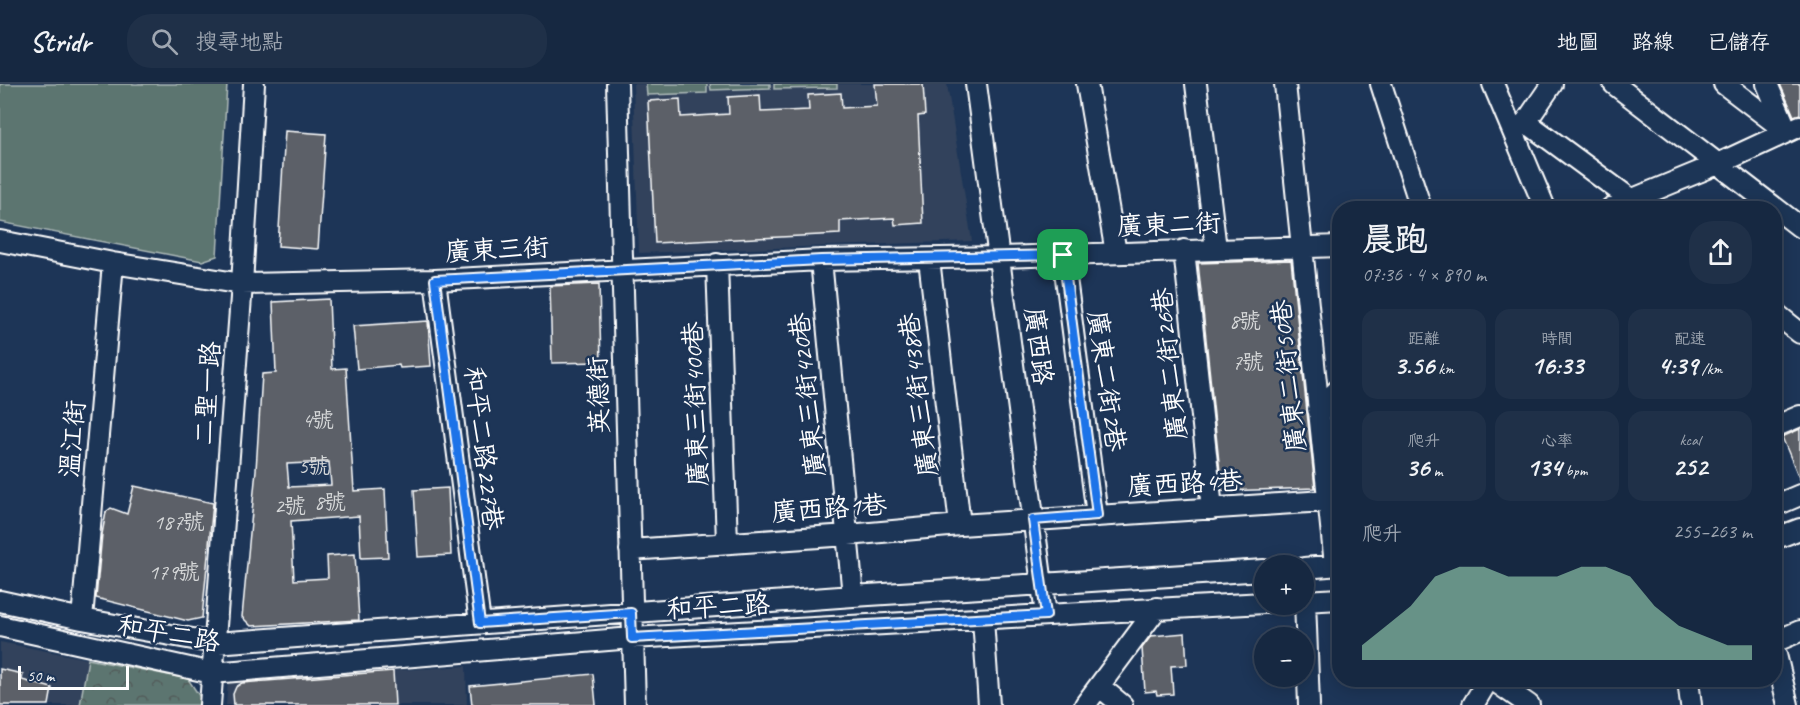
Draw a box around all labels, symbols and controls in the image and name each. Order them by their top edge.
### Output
search box [127,14,547,68]
text: Stridr [30,24,91,59]
icon: search [148,25,181,58]
text: 搜尋地點 [196,28,284,56]
text: 地圖 [1557,29,1599,55]
text: 路線 [1632,29,1674,55]
text: 已儲存 [1707,29,1770,55]
street label: 廣東二街 [1116,206,1222,243]
text: 晨跑 [1362,218,1428,260]
button: share [1689,221,1752,284]
pin [1037,229,1088,280]
street label: 廣東三街 [444,230,550,269]
icon: arrive [1046,238,1079,271]
text: 07:36 · 4 × 890 m [1362,262,1486,287]
street label: 廣東二街26巷 [1145,286,1194,442]
street label: 廣東二街50巷 [1264,298,1313,454]
street label: 廣西路 [1017,305,1060,387]
house number: 8號 [1229,307,1261,335]
street label: 廣東二街2巷 [1080,309,1133,454]
street label: 廣東三街420巷 [782,311,833,479]
street label: 廣東三街438巷 [892,311,945,479]
street label: 廣東三街400巷 [676,321,715,487]
text: 距離 [1408,329,1440,349]
text: 時間 [1541,329,1573,349]
text: 配速 [1674,329,1706,349]
street label: 二聖一路 [187,340,228,446]
house number: 7號 [1232,348,1264,376]
text: 3.56 [1394,349,1434,382]
text: 16:33 [1531,349,1583,382]
text: 4:39 [1658,349,1698,382]
street label: 英德街 [581,355,616,435]
text: km [1434,359,1454,379]
text: /km [1698,359,1722,379]
street label: 和平二路227巷 [457,364,510,532]
street label: 溫江街 [53,399,92,479]
house number: 4號 [302,406,334,434]
text: kcal [1679,430,1701,450]
text: 爬升 [1408,431,1440,451]
text: 心率 [1541,431,1573,451]
text: 252 [1673,450,1707,483]
text: 36 [1406,451,1430,484]
text: 134 [1527,451,1562,484]
house number: 5號 [298,452,330,480]
text: m [1430,461,1442,481]
text: bpm [1562,461,1587,481]
street label: 廣西路4巷 [1126,464,1244,503]
house number: 8號 [314,488,346,516]
street label: 廣西路1巷 [770,488,888,529]
house number: 2號 [274,492,306,520]
house number: 187號 [153,508,205,536]
text: 255–263 m [1673,519,1752,544]
text: 爬升 [1362,521,1402,546]
map controls [1254,555,1314,687]
button: + [1254,555,1314,615]
house number: 179號 [148,558,200,586]
street label: 和平二路 [665,587,771,626]
street label: 和平二路 [115,608,223,659]
button: − [1254,627,1314,687]
scale bar [18,663,129,690]
text: 50 m [27,666,54,686]

